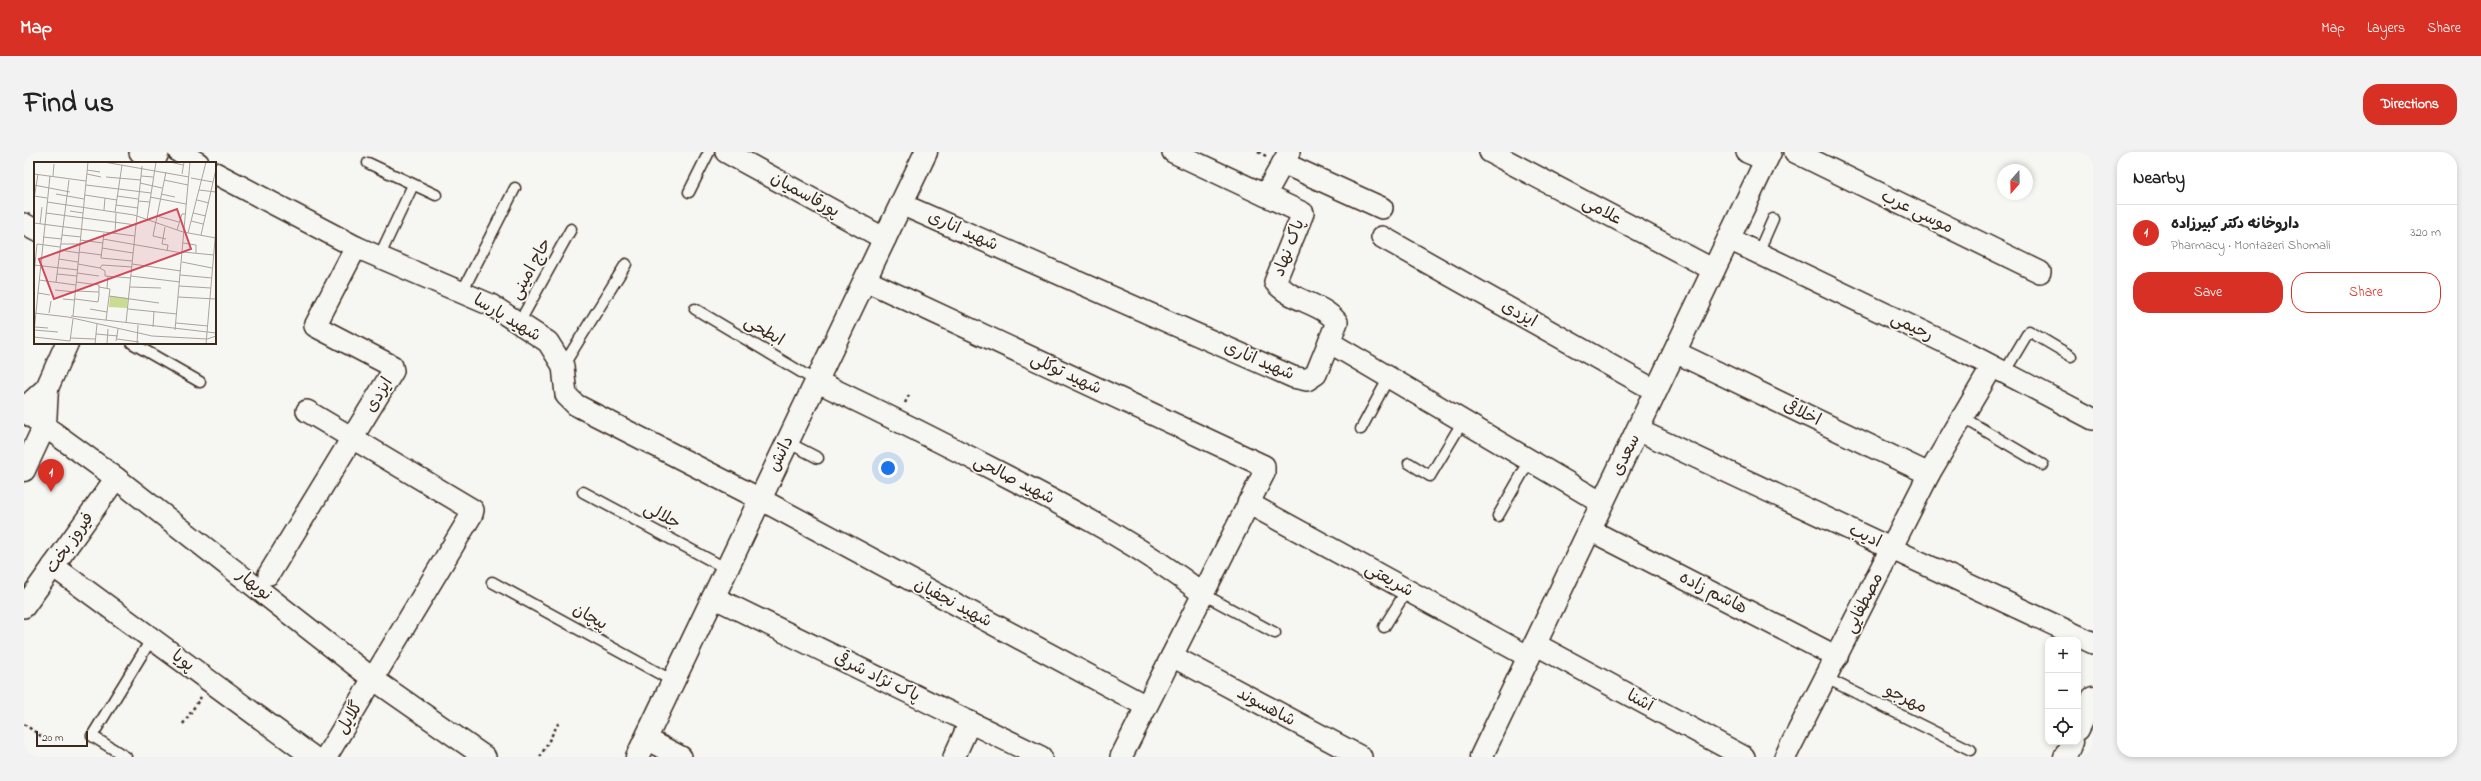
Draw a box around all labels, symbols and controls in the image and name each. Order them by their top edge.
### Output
text: Map [20,15,52,42]
text: Map [2321,18,2345,39]
text: Layers [2367,18,2405,39]
text: Share [2427,18,2461,39]
text: Find us [24,84,114,125]
button: Directions [2363,84,2457,125]
inset map [34,162,216,344]
north arrow [1997,164,2033,200]
street label: پورقاسمیان [766,166,844,224]
text: Nearby [2133,166,2185,191]
street label: موسی عرب [1876,184,1958,240]
street label: علامی [1578,190,1626,232]
street label: شهید اناری [924,204,1002,258]
text: داروخانه دکتر کبیرزاده [2171,213,2299,235]
street label: پاک نهاد [1267,216,1311,280]
text: 1 [2144,223,2148,242]
text: 320 m [2410,223,2441,242]
street label: حاج امینی [504,234,558,304]
text: Pharmacy · Montazeri Shomali [2171,236,2331,255]
button: Save [2133,272,2283,313]
button: Share [2291,272,2441,313]
street label: شهید پارسا [468,288,546,348]
street label: ایزدی [1497,294,1541,334]
street label: رحیمی [1886,306,1938,348]
street label: ابطحی [739,309,789,353]
street label: شهید اناری [1220,335,1298,387]
street label: شهید توکلی [1026,347,1106,401]
street label: ایزدی [359,373,399,417]
street label: اخلاقی [1779,393,1825,433]
street label: سعدی [1605,430,1647,480]
street label: دانش [762,432,800,476]
street label: شهید صالحی [969,449,1059,511]
your location [878,458,898,478]
pin: 1 [38,459,64,492]
street label: جلالی [639,496,685,536]
street label: فیروز بخت [40,507,100,579]
street label: ادیب [1845,518,1885,554]
street label: شریعتی [1360,556,1418,604]
street label: نوبهار [230,562,277,607]
street label: هاشم زاده [1675,565,1751,621]
street label: مصطفایی [1838,568,1890,638]
street label: شهید نجفیان [910,572,996,634]
street label: پیچان [568,597,612,637]
map controls [2045,637,2081,745]
button: + [2045,637,2081,673]
street label: پویا [166,644,200,678]
street label: پاک نژاد شرقی [830,645,924,709]
button: − [2045,673,2081,709]
street label: مهرجو [1880,678,1931,720]
street label: شاهسوند [1232,681,1300,733]
street label: آشنا [1622,684,1659,719]
street label: گلایل [330,697,370,739]
button: locate [2045,709,2081,745]
scale bar [36,729,88,748]
text: 20 m [42,730,64,746]

